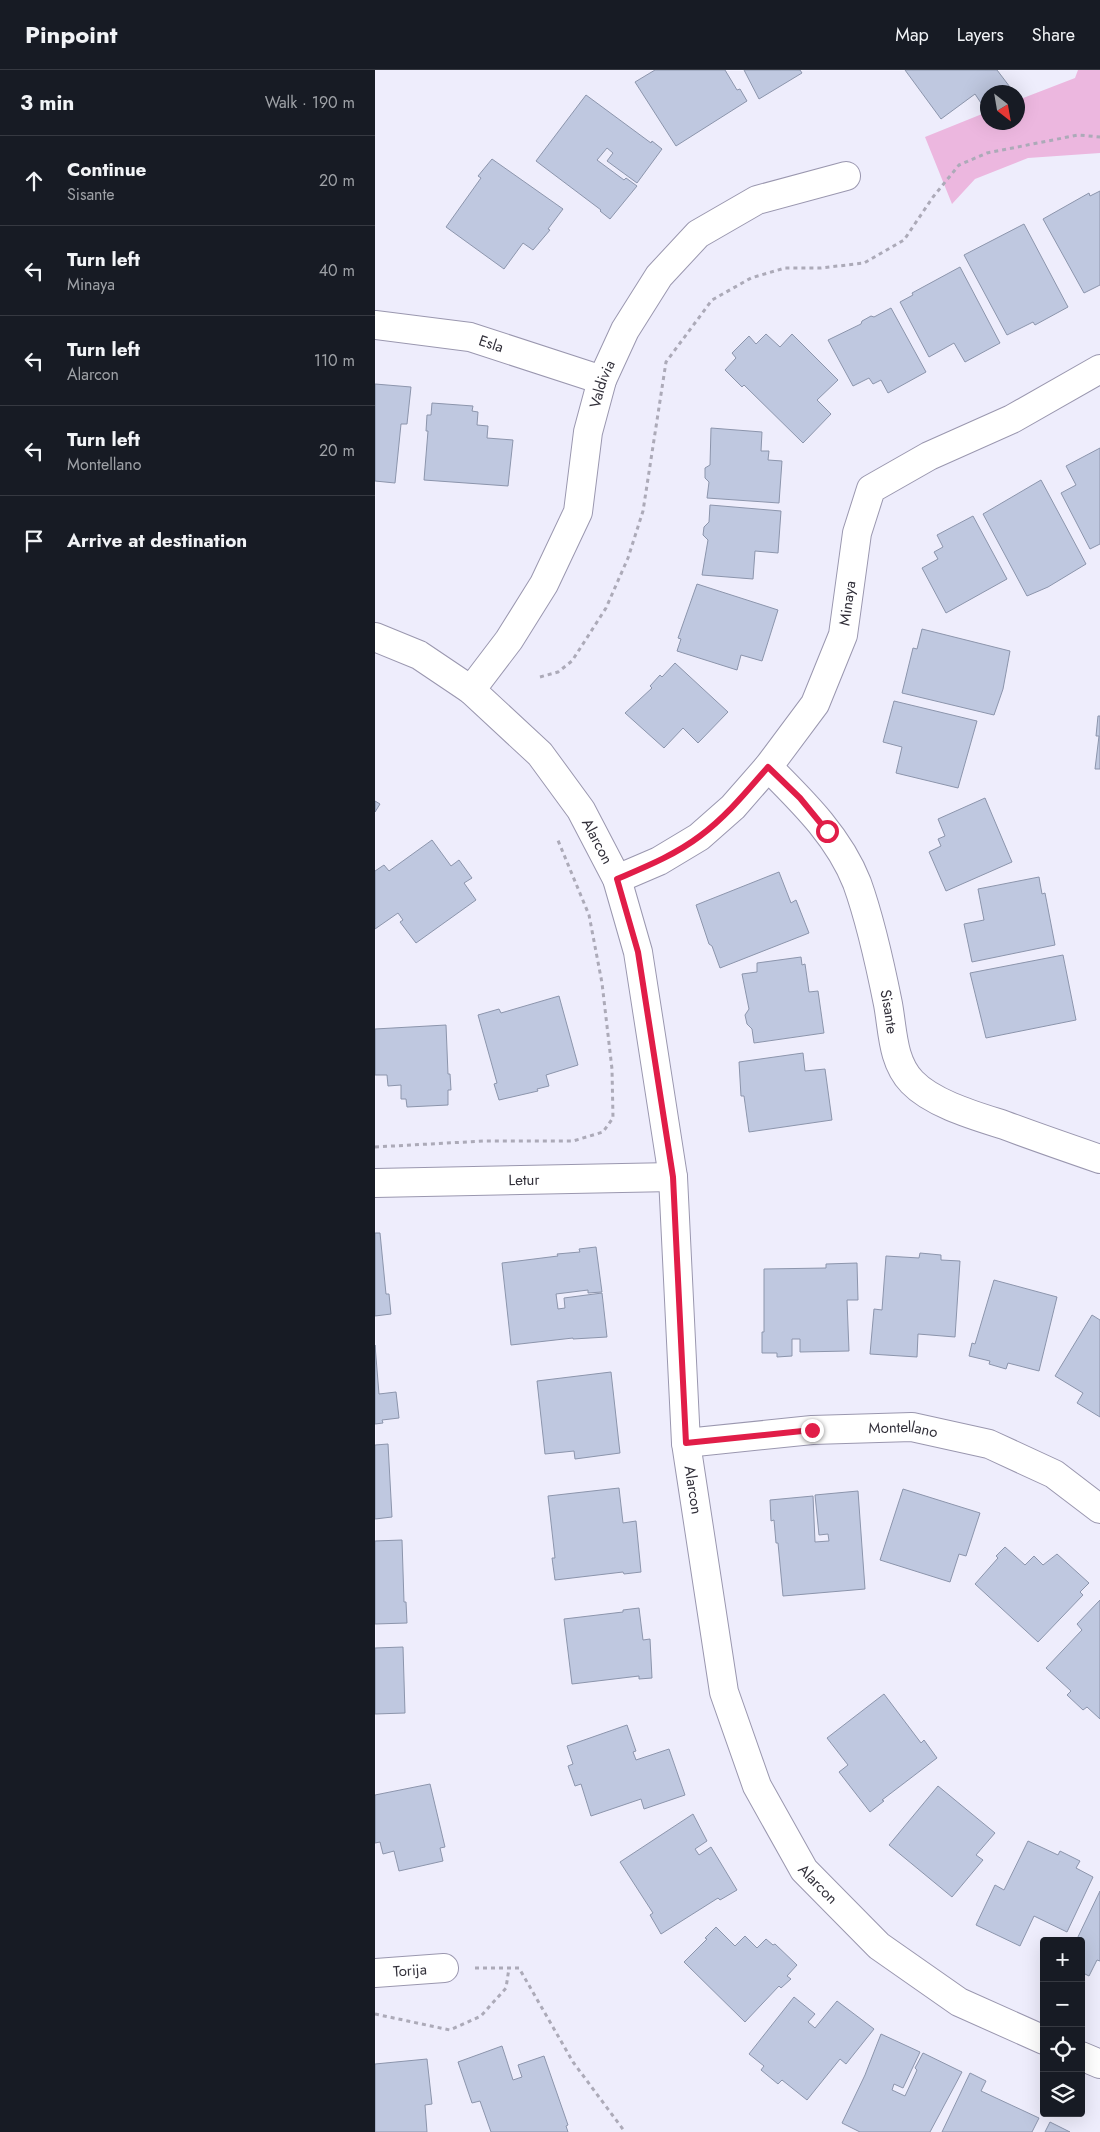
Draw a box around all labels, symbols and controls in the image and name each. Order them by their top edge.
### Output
text: Pinpoint [25,17,117,52]
text: Map [895,22,929,48]
text: Layers [957,22,1004,48]
text: Share [1032,22,1075,48]
north arrow [980,85,1025,130]
text: 3 min [20,88,74,118]
text: Walk · 190 m [265,91,355,114]
text: Continue [67,156,146,183]
icon: ahead [20,167,48,195]
text: 20 m [319,169,355,192]
text: Sisante [67,183,115,206]
text: Turn left [67,246,140,273]
icon: left [20,257,48,285]
text: 40 m [319,259,355,282]
text: Minaya [67,273,115,296]
street label: Esla [476,330,506,358]
text: Turn left [67,336,140,363]
icon: left [20,347,48,375]
text: 110 m [314,349,355,372]
street label: Valdivia [584,357,621,410]
text: Alarcon [67,363,119,386]
text: Turn left [67,426,140,453]
icon: left [20,437,48,465]
text: 20 m [319,439,355,462]
text: Montellano [67,453,141,476]
icon: arrive [20,527,48,555]
text: Arrive at destination [67,527,247,554]
street label: Minaya [833,579,861,627]
street label: Alarcon [576,815,618,868]
route start [816,820,839,843]
street label: Sisante [874,988,903,1036]
street label: Letur [508,1169,541,1191]
street label: Montellano [868,1416,940,1443]
route end [801,1419,824,1442]
street label: Alarcon [679,1464,708,1516]
street label: Alarcon [793,1859,843,1909]
map controls [1040,1937,1085,2117]
button: + [1040,1937,1085,1982]
street label: Torija [392,1958,428,1983]
button: − [1040,1982,1085,2027]
button: locate [1040,2027,1085,2072]
button: layers [1040,2072,1085,2117]

